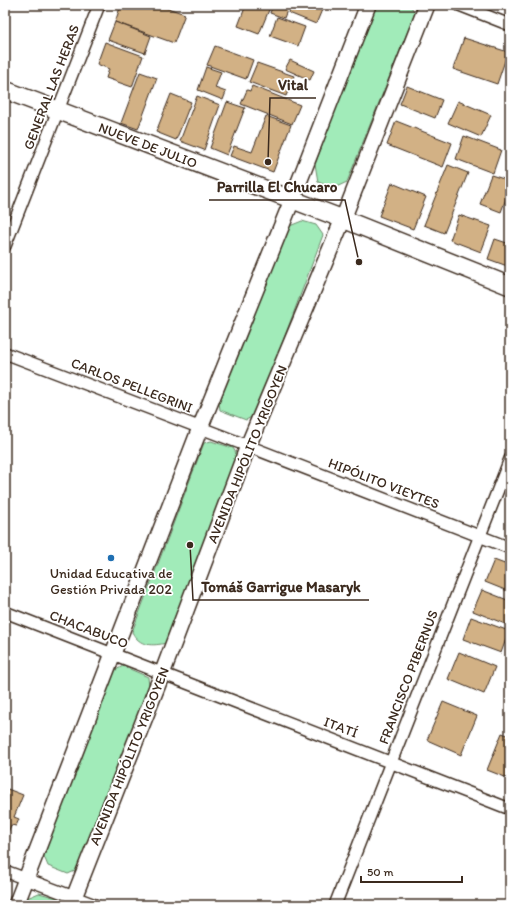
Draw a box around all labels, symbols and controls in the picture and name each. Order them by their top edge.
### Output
street label: GENERAL LAS HERAS [20,22,83,152]
callout: Vital [270,71,316,98]
text: Vital [278,76,309,94]
street label: NUEVE DE JULIO [96,119,200,172]
callout: Parrilla El Chucaro [209,173,345,200]
text: Parrilla El Chucaro [217,178,338,196]
street label: CARLOS PELLEGRINI [69,354,195,417]
street label: AVENIDA HIPÓLITO YRIGOYEN [204,363,291,546]
street label: HIPÓLITO VIEYTES [326,454,442,513]
marker: Unidad Educativa de Gestión Privada 202 [106,553,116,563]
place label: Unidad Educativa de Gestión Privada 202 [50,565,173,598]
callout: Tomáš Garrigue Masaryk [193,573,369,600]
text: Tomáš Garrigue Masaryk [200,578,361,597]
street label: CHACABUCO [47,607,131,652]
street label: FRANCISCO PIBERNUS [375,608,442,747]
street label: AVENIDA HIPÓLITO YRIGOYEN [86,665,173,848]
street label: ITATÍ [321,713,360,742]
scale bar [361,858,462,884]
text: 50 m [367,865,393,879]

